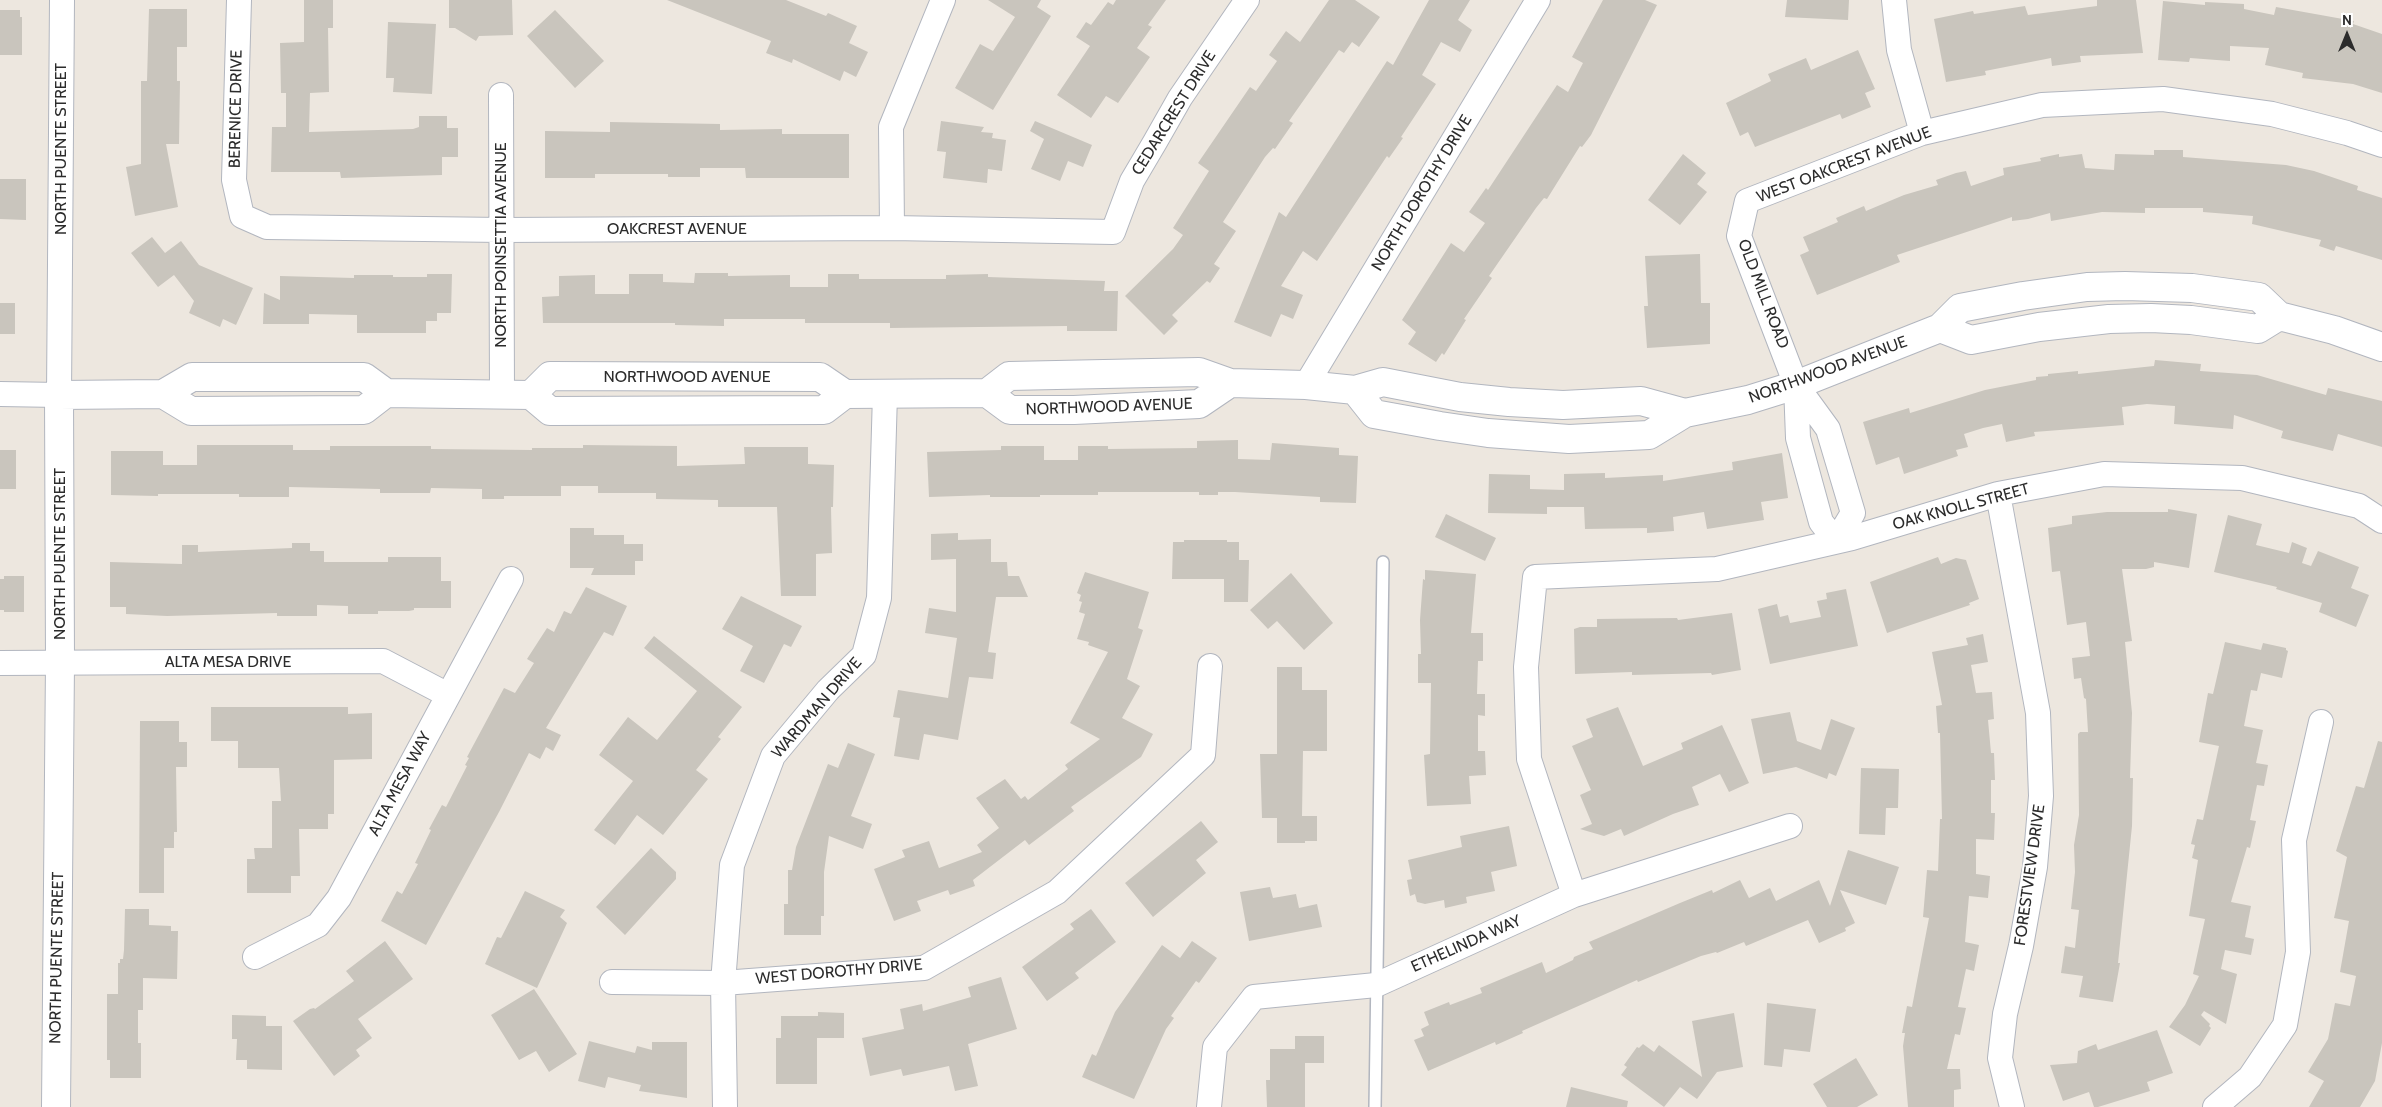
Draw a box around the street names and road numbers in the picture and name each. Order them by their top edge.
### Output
street label: CEDARCREST DRIVE [1128,47,1220,179]
street label: BERENICE DRIVE [225,50,247,168]
street label: NORTH PUENTE STREET [51,63,71,235]
street label: NORTH DOROTHY DRIVE [1368,112,1476,274]
street label: WEST OAKCREST AVENUE [1754,123,1934,207]
street label: NORTH POINSETTIA AVENUE [491,142,511,348]
street label: OAKCREST AVENUE [607,219,747,239]
street label: OLD MILL ROAD [1733,237,1793,351]
street label: NORTHWOOD AVENUE [1746,332,1910,408]
street label: NORTHWOOD AVENUE [603,367,771,387]
street label: NORTHWOOD AVENUE [1025,394,1193,420]
street label: NORTH PUENTE STREET [50,468,70,640]
street label: OAK KNOLL STREET [1891,480,2031,534]
street label: ALTA MESA DRIVE [165,652,291,672]
street label: WARDMAN DRIVE [768,654,866,762]
street label: ALTA MESA WAY [365,729,435,839]
street label: FORESTVIEW DRIVE [2011,803,2049,947]
street label: NORTH PUENTE STREET [46,872,68,1044]
street label: ETHELINDA WAY [1408,911,1524,977]
street label: WEST DOROTHY DRIVE [755,955,923,989]

